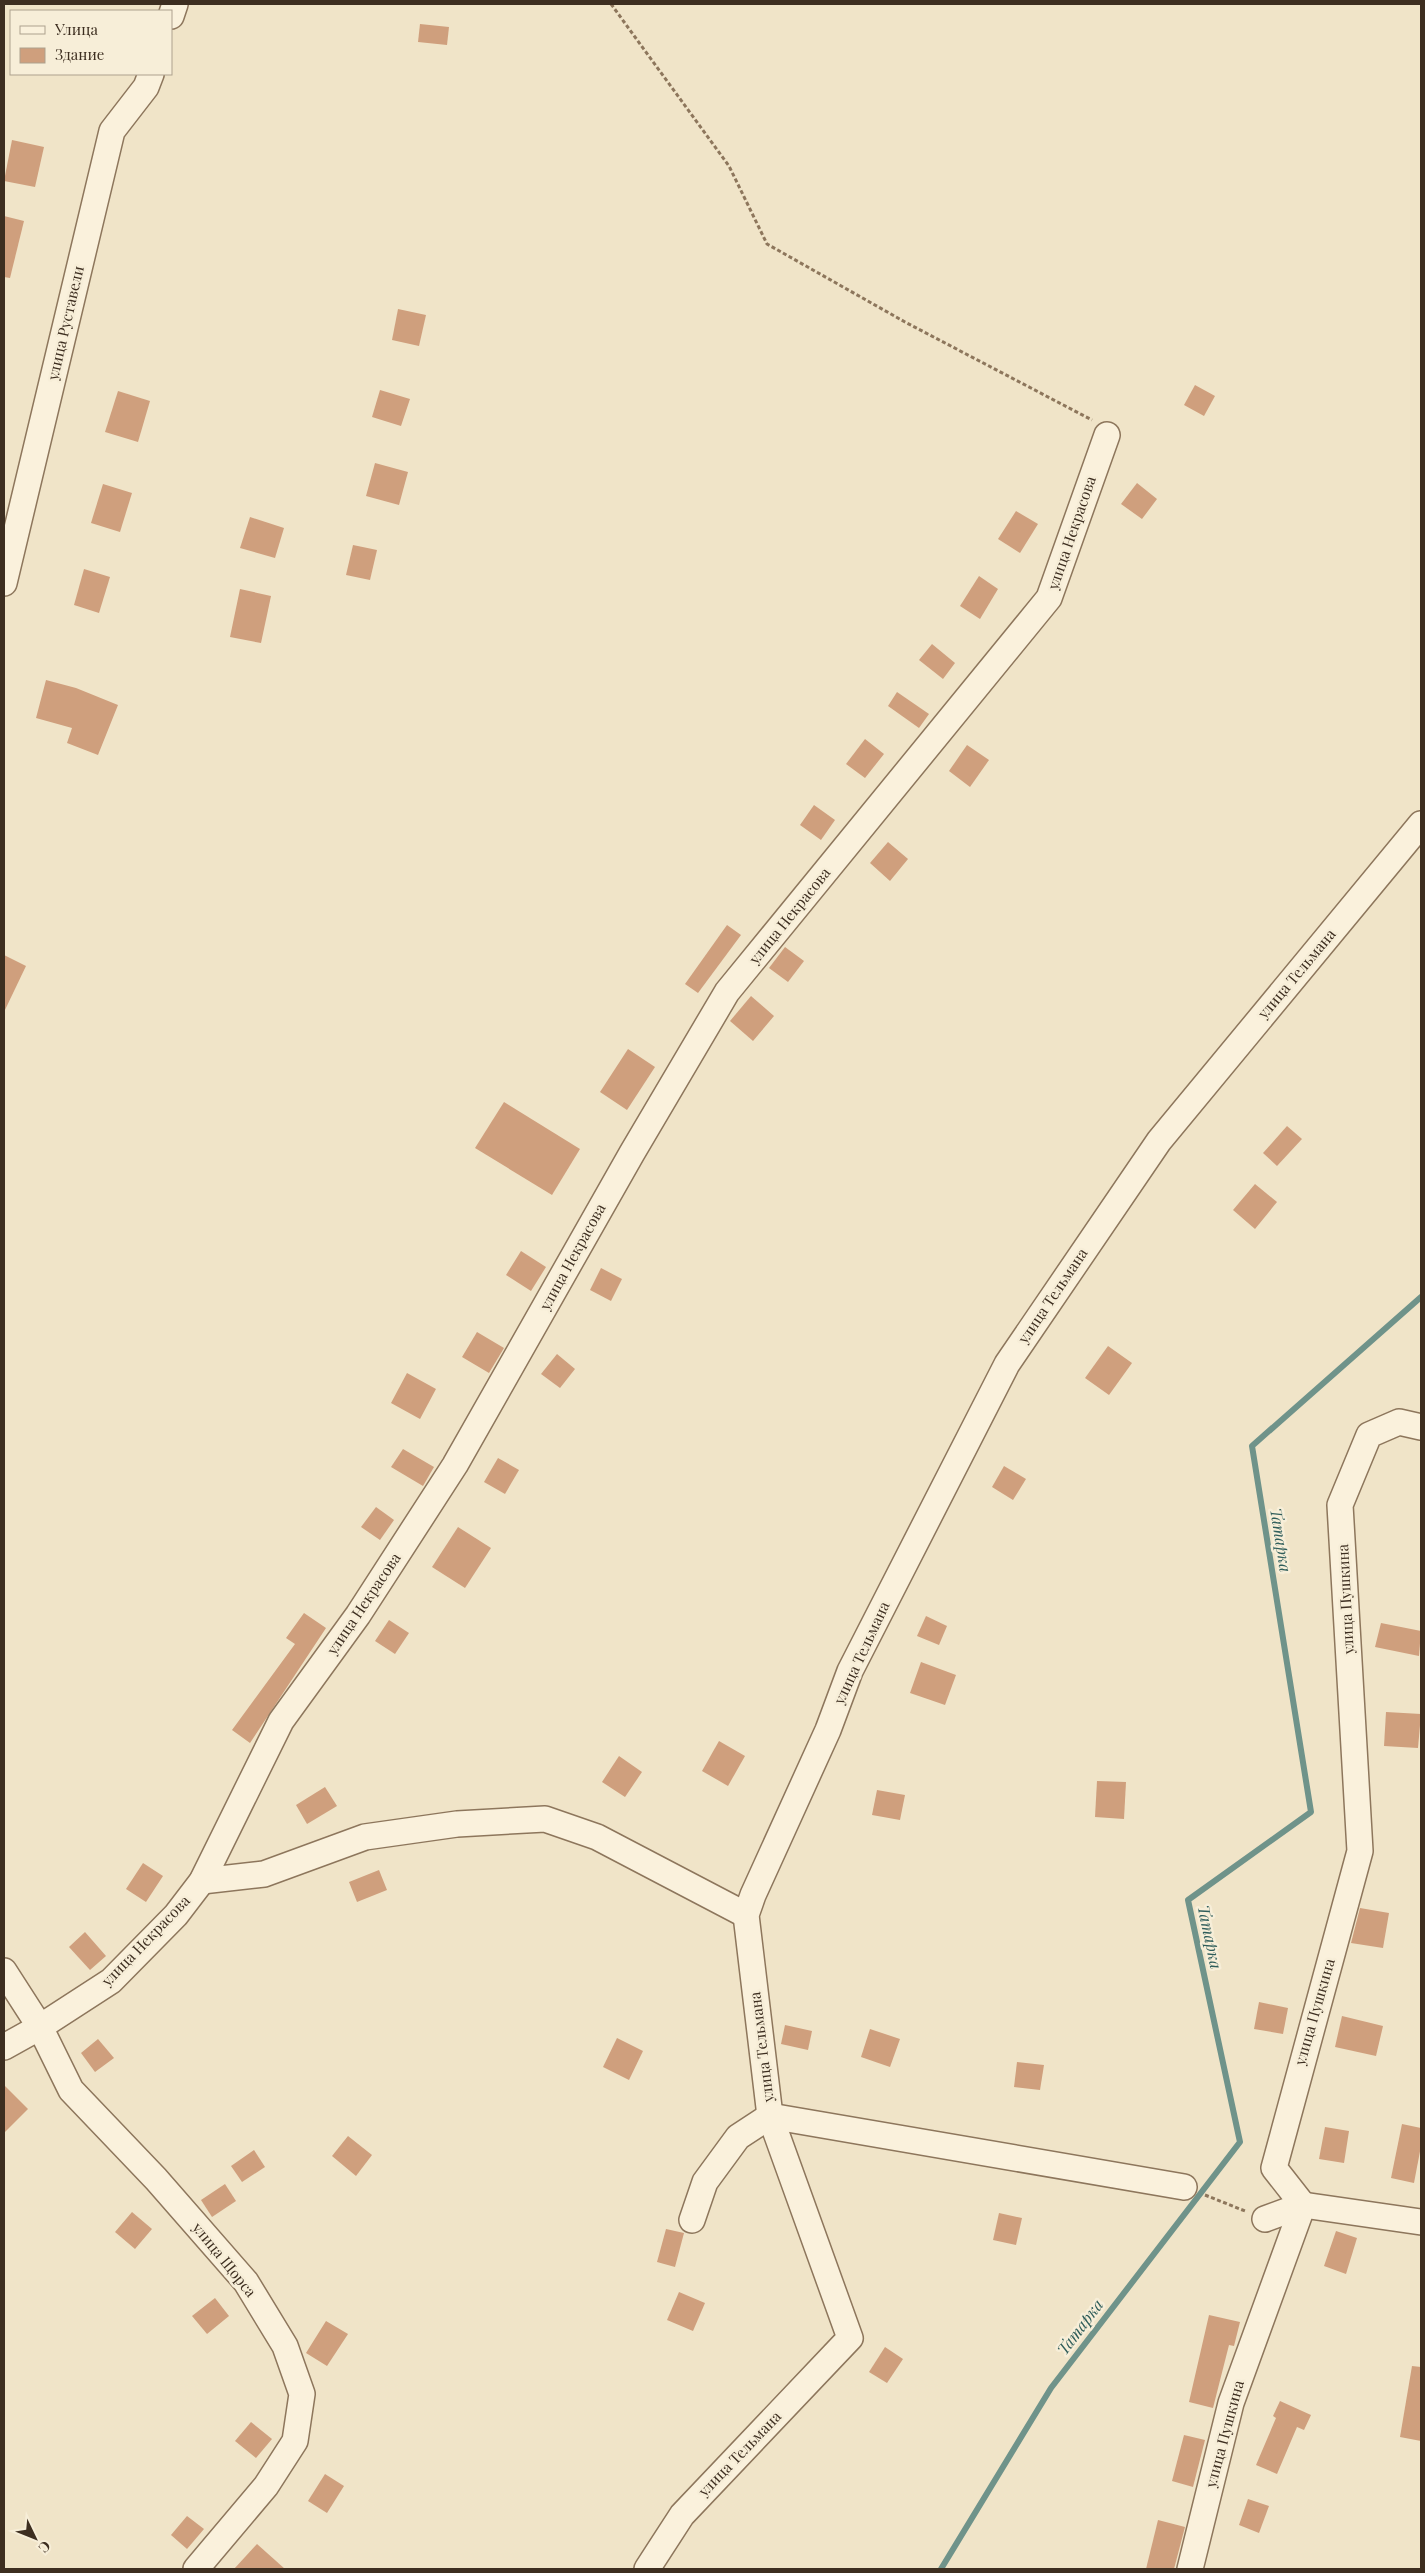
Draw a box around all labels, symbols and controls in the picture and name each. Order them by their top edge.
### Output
legend [10,10,172,75]
text: Улица [54,19,98,39]
text: Здание [55,44,104,64]
street label: улица Руставели [42,264,88,383]
street label: улица Некрасова [1042,473,1100,593]
street label: улица Некрасова [743,862,835,969]
street label: улица Тельмана [1252,924,1340,1023]
street label: улица Некрасова [534,1199,610,1314]
street label: улица Тельмана [1012,1243,1092,1348]
water label: Татарка [1266,1506,1297,1574]
street label: улица Пушкина [1332,1543,1358,1656]
street label: улица Некрасова [321,1548,405,1659]
street label: улица Тельмана [828,1598,894,1708]
street label: улица Некрасова [96,1890,194,1991]
water label: Татарка [1193,1903,1227,1971]
street label: улица Пушкина [1289,1955,1339,2068]
street label: улица Тельмана [744,1990,778,2104]
street label: улица Щорса [188,2217,261,2301]
water label: Татарка [1052,2295,1107,2359]
street label: улица Пушкина [1200,2377,1248,2491]
street label: улица Тельмана [693,2406,785,2501]
north arrow [10,2513,60,2563]
text: С [34,2537,55,2557]

